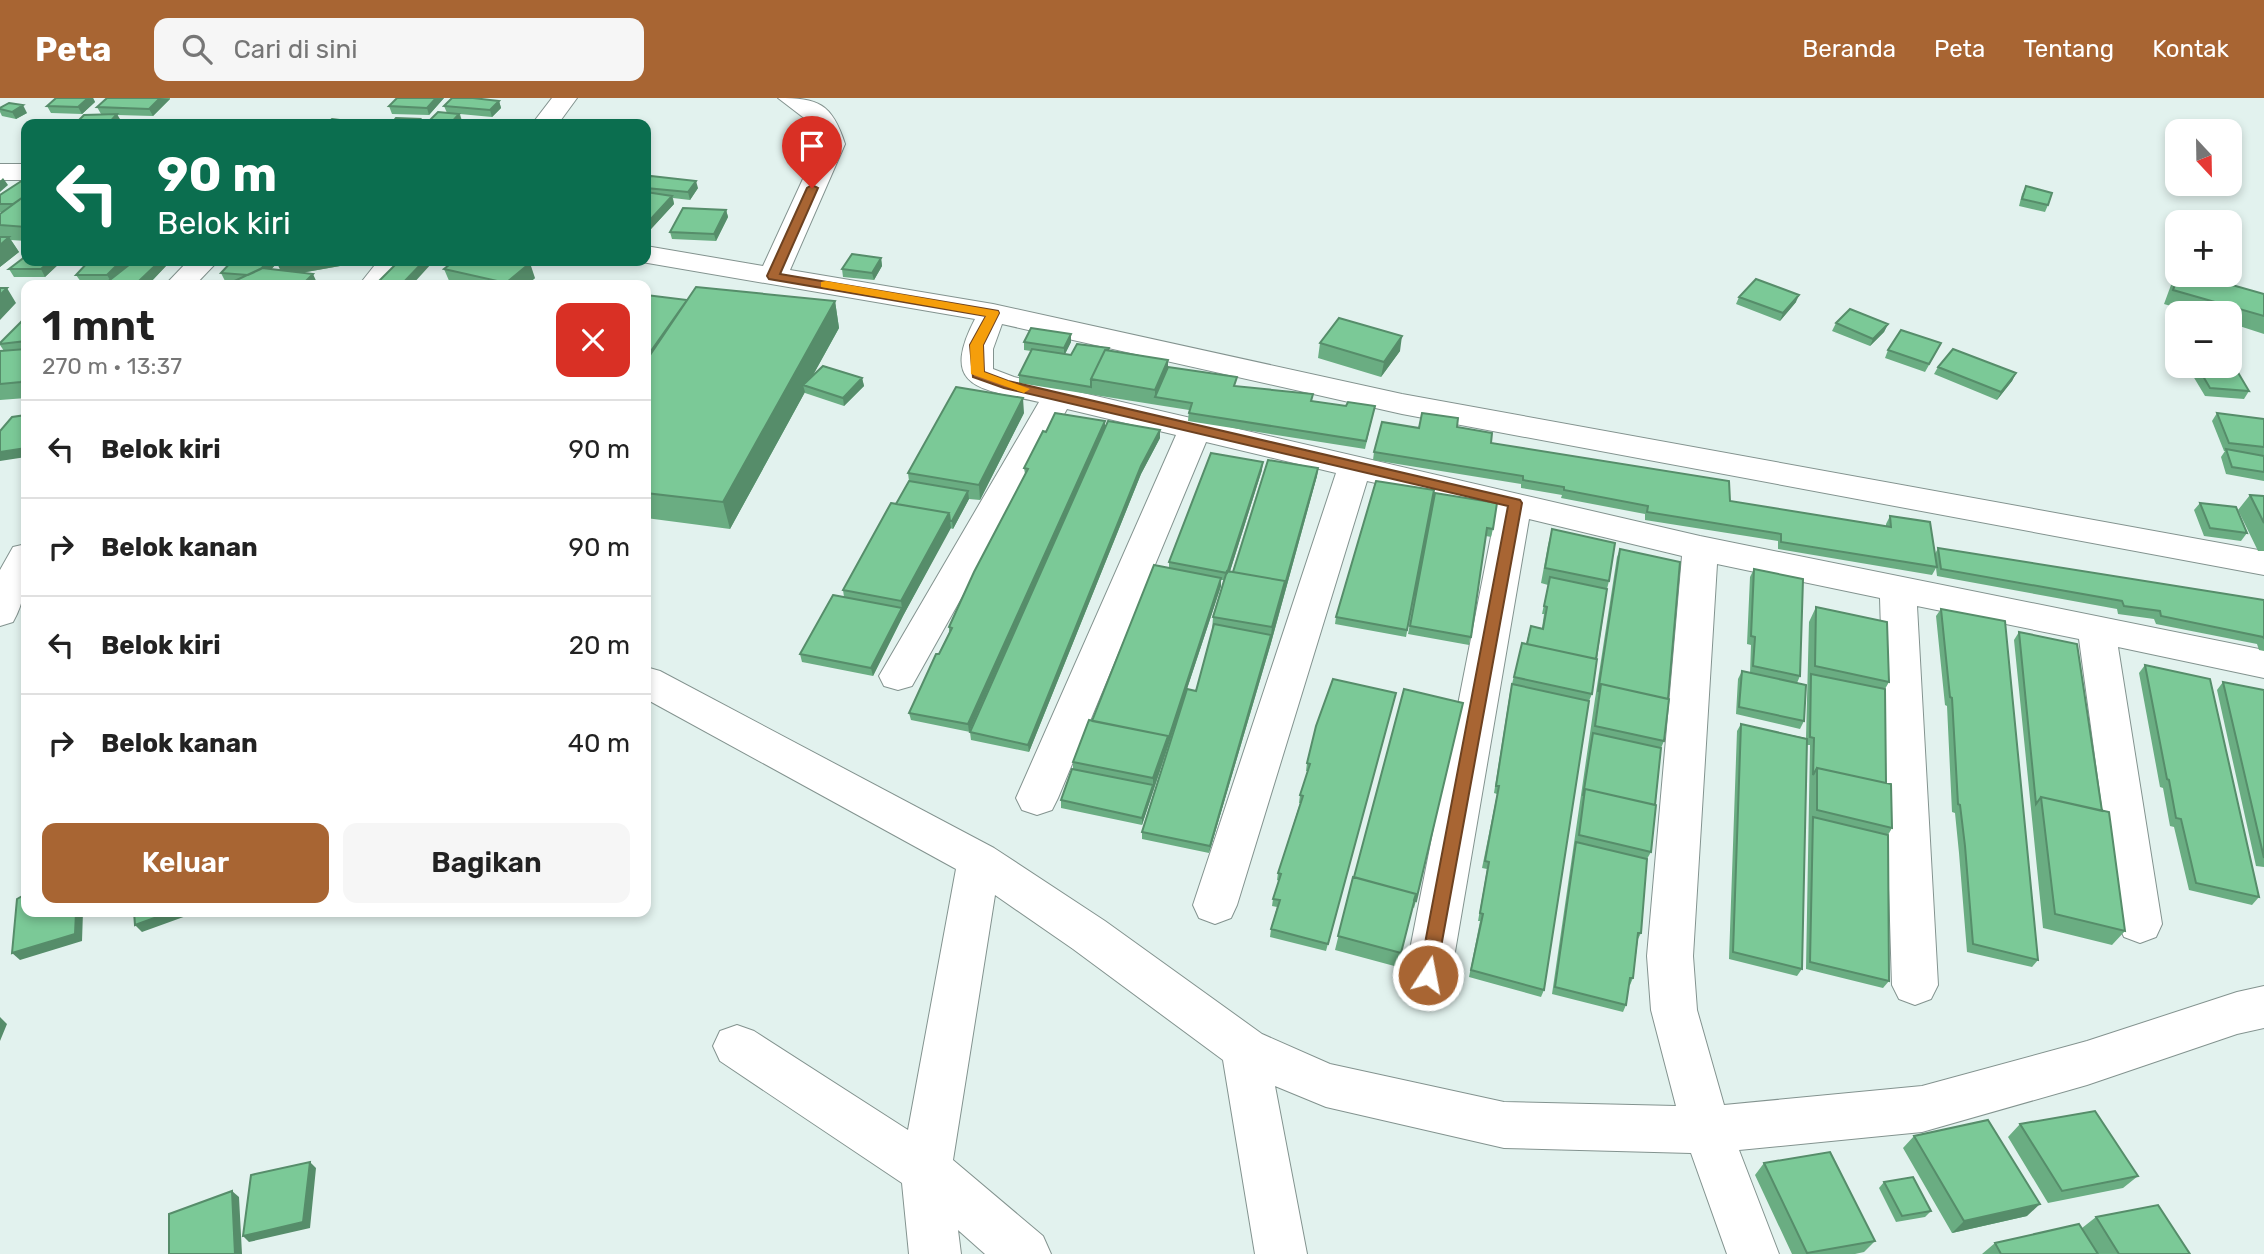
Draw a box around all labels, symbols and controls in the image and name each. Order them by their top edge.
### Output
search box [154,18,644,81]
text: Peta [35,30,112,69]
icon: search [178,30,216,68]
text: Cari di sini [234,34,357,65]
text: Beranda [1802,35,1896,63]
text: Peta [1934,35,1985,63]
text: Tentang [2023,35,2114,63]
text: Kontak [2152,35,2229,63]
pin [782,116,842,188]
north arrow [2165,119,2242,196]
map controls [2165,119,2242,378]
icon: arrive [793,127,831,165]
text: 90 m [157,145,277,203]
icon: left [42,147,133,238]
text: Belok kiri [157,204,291,242]
button: + [2165,210,2242,287]
text: 1 mnt [42,301,155,351]
button: − [2165,301,2242,378]
button: close [556,303,630,377]
text: 270 m · 13:37 [42,352,182,380]
icon: left [42,430,80,468]
text: Belok kiri [101,434,221,465]
text: 90 m [569,434,630,465]
icon: right [42,528,80,566]
text: Belok kanan [101,532,258,563]
text: 90 m [569,532,630,563]
icon: left [42,626,80,664]
text: Belok kiri [101,630,221,661]
text: 20 m [569,630,630,661]
icon: right [42,724,80,762]
text: Belok kanan [101,728,258,759]
text: 40 m [568,728,630,759]
button: Keluar [42,823,329,903]
button: Bagikan [343,823,630,903]
position arrow [1391,938,1465,1012]

